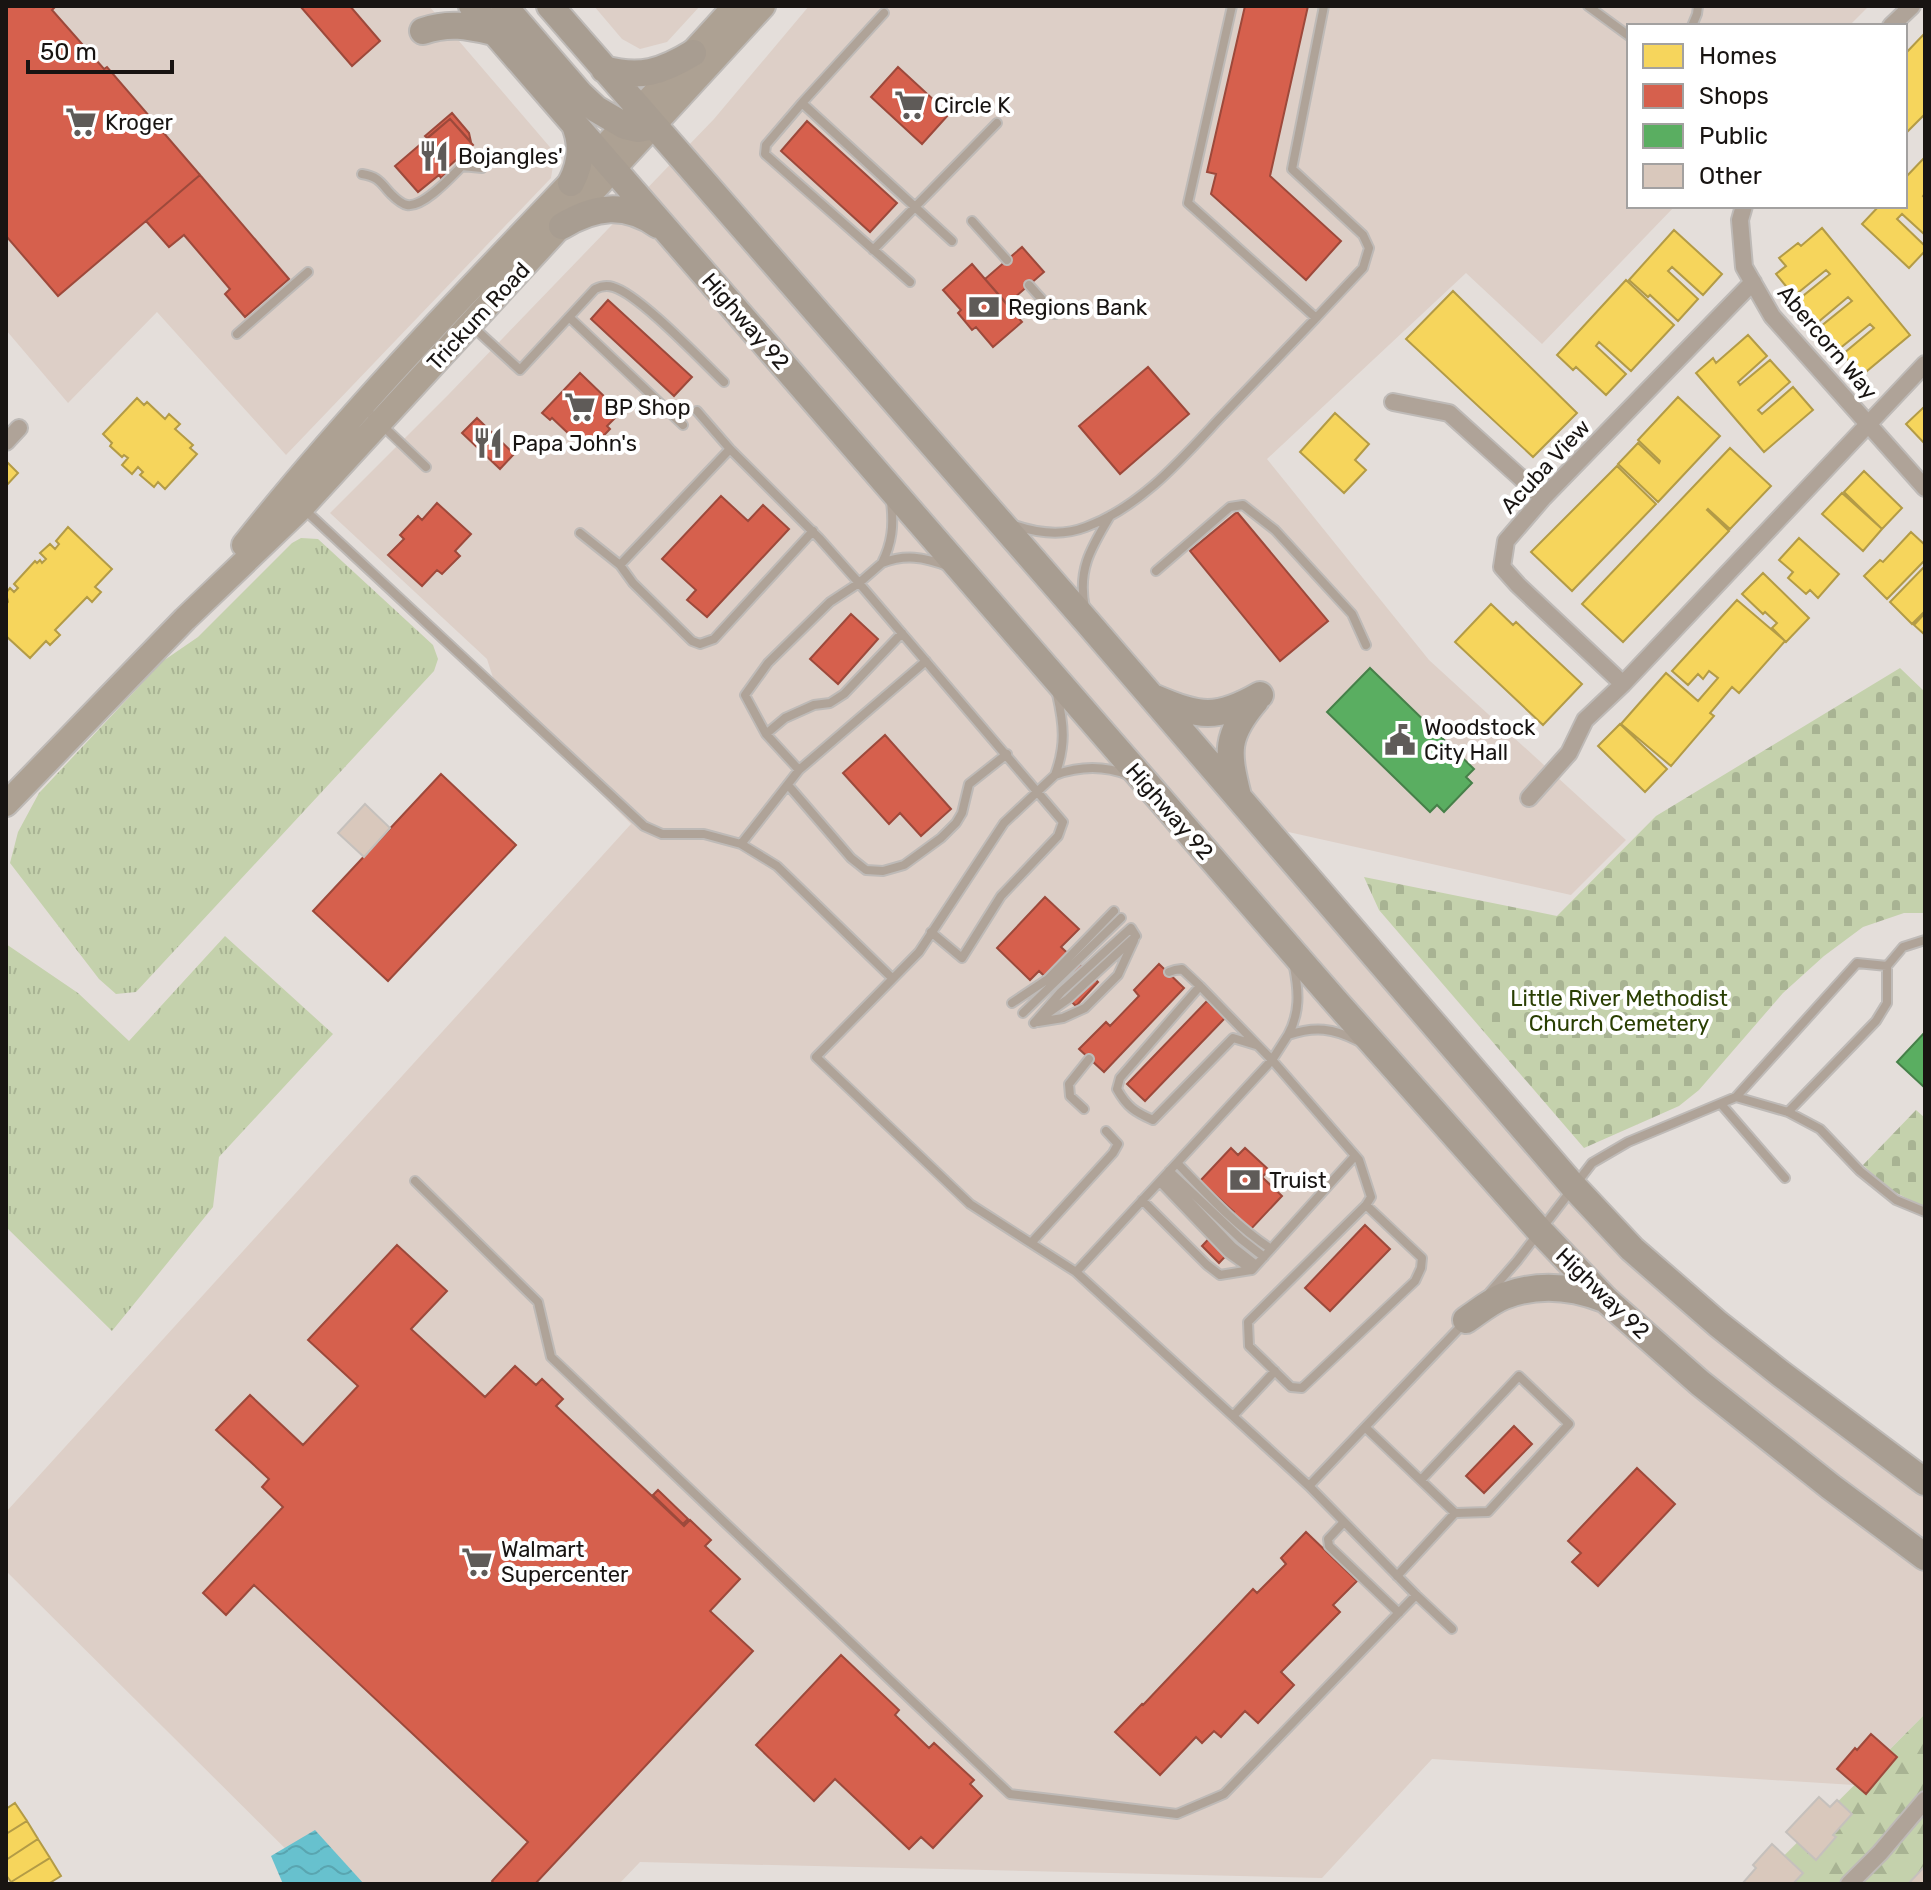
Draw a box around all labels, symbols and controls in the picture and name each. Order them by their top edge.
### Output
scale bar [28,24,172,74]
legend [1627,24,1907,208]
text: 50 m [40,38,97,66]
text: Homes [1699,42,1777,70]
text: Shops [1699,82,1769,110]
supermarket icon: Circle K [893,88,927,122]
place label: Circle K [934,92,1011,119]
supermarket icon: Kroger [64,105,98,139]
place label: Kroger [105,109,173,136]
text: Public [1699,122,1768,150]
restaurant icon: Bojangles' [417,139,451,173]
place label: Bojangles' [458,143,563,170]
text: Other [1699,162,1762,190]
street label: Trickum Road [421,257,535,376]
street label: Highway 92 [696,267,795,375]
street label: Abercorn Way [1772,280,1883,405]
bank icon: Regions Bank [967,290,1001,324]
place label: Regions Bank [1008,294,1148,321]
supermarket icon: BP Shop [563,390,597,424]
place label: BP Shop [604,394,691,421]
street label: Acuba View [1495,413,1596,519]
restaurant icon: Papa John's [471,426,505,460]
place label: Papa John's [512,430,637,457]
place label: Woodstock City Hall [1424,714,1536,766]
public building icon: Woodstock City Hall [1383,723,1417,757]
street label: Highway 92 [1120,757,1219,865]
park label: Little River Methodist Church Cemetery [1510,985,1728,1037]
bank icon: Truist [1228,1163,1262,1197]
place label: Truist [1269,1167,1327,1194]
street label: Highway 92 [1550,1242,1655,1345]
place label: Walmart Supercenter [501,1536,629,1588]
supermarket icon: Walmart Supercenter [460,1545,494,1579]

